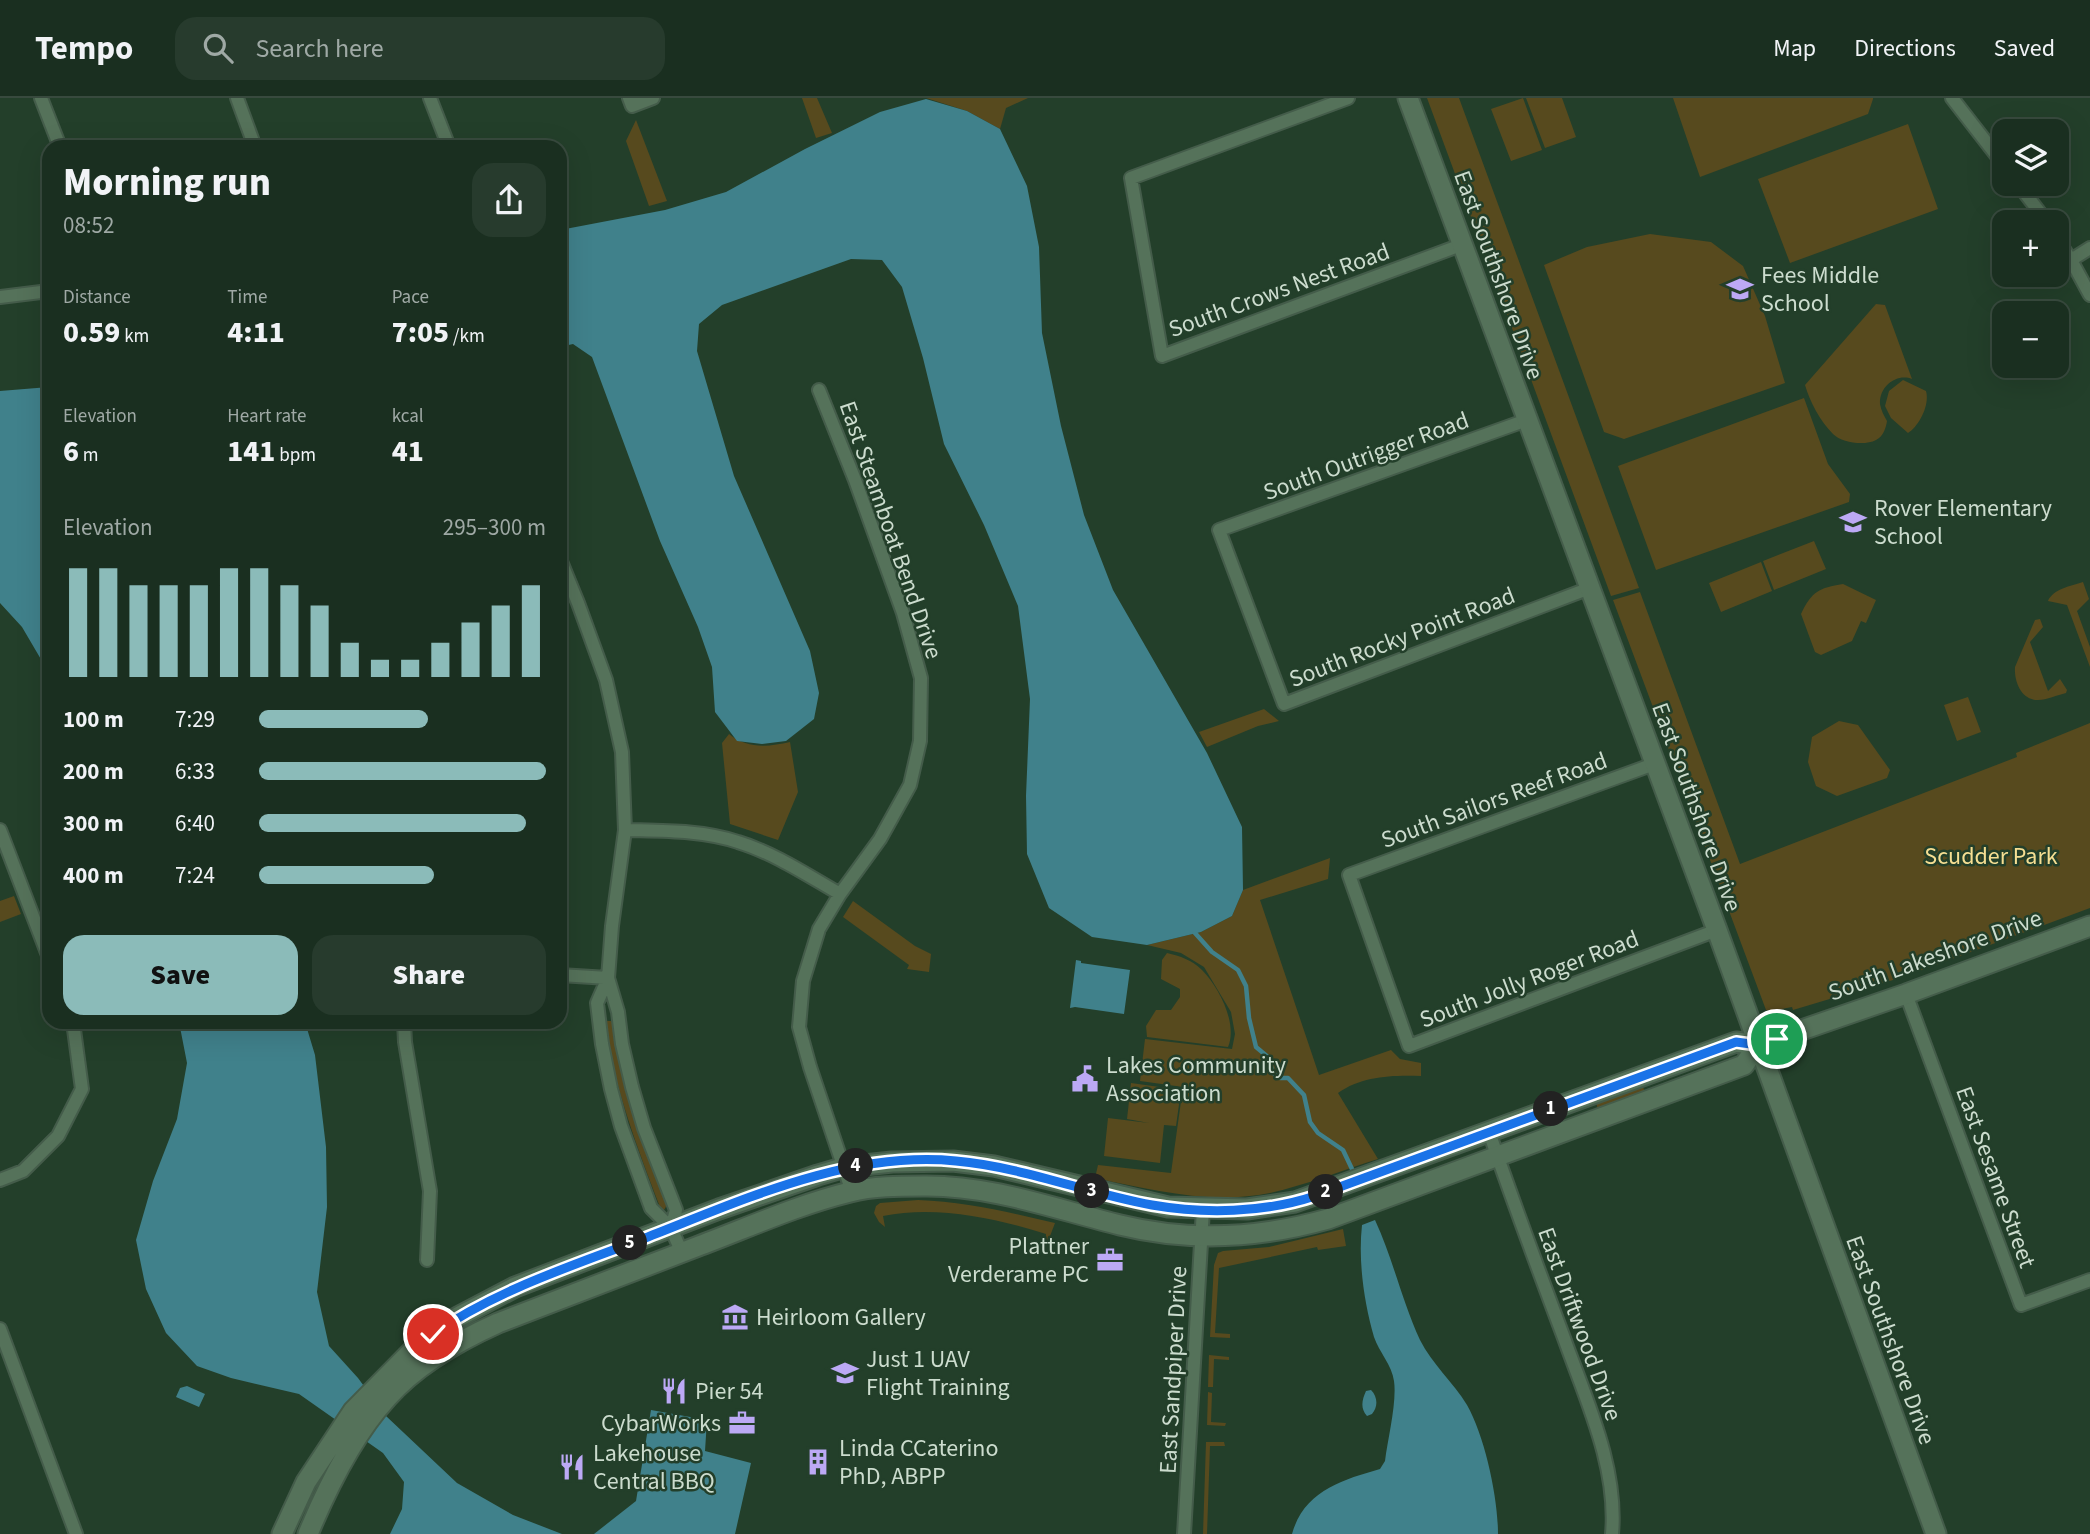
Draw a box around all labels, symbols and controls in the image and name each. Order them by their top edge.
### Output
search box [175,17,665,80]
text: Tempo [35,25,133,72]
icon: search [199,29,237,67]
text: Search here [255,30,384,67]
text: Map [1773,31,1816,66]
text: Directions [1854,31,1956,66]
text: Saved [1994,31,2055,66]
map controls [1992,119,2069,378]
button: layers [1992,119,2069,196]
text: Morning run [63,156,271,210]
button: share [472,163,546,237]
street label: East Southshore Drive [1444,166,1553,385]
text: 08:52 [63,209,114,242]
button: + [1992,210,2069,287]
street label: South Crows Nest Road [1164,234,1395,347]
place label: Fees Middle School [1761,258,1879,321]
school or university icon: Fees Middle School [1725,274,1755,304]
text: Distance [63,284,131,311]
text: Time [227,284,267,311]
text: Pace [392,284,429,311]
button: − [1992,301,2069,378]
text: 0.59 [63,311,120,354]
text: 4:11 [227,311,285,354]
text: 7:05 [392,311,449,354]
text: km [120,323,149,350]
text: /km [449,323,485,350]
street label: East Steamboat Bend Drive [830,396,951,664]
text: Elevation [63,403,137,430]
text: Heart rate [227,403,306,430]
text: kcal [392,403,424,430]
street label: South Outrigger Road [1258,403,1474,510]
text: 6 [63,430,79,473]
text: 141 [227,430,275,473]
text: 41 [392,430,424,473]
text: m [79,442,99,469]
text: bpm [275,442,316,469]
place label: Rover Elementary School [1874,491,2052,554]
school or university icon: Rover Elementary School [1838,507,1868,537]
text: Elevation [63,511,153,544]
text: 295–300 m [443,511,546,544]
street label: South Rocky Point Road [1284,578,1520,697]
street label: East Southshore Drive [1642,698,1751,917]
text: 100 m [63,703,124,736]
text: 7:29 [175,703,215,736]
street label: South Sailors Reef Road [1376,743,1612,858]
text: 200 m [63,755,124,788]
text: 6:33 [175,755,215,788]
text: 300 m [63,807,124,840]
text: 6:40 [175,807,215,840]
park label: Scudder Park [1924,839,2058,874]
text: 400 m [63,859,124,892]
text: 7:24 [175,859,215,892]
street label: South Lakeshore Drive [1824,901,2047,1010]
street label: South Jolly Roger Road [1414,921,1644,1037]
button: Save [63,935,298,1015]
button: Share [312,935,546,1015]
pin [1747,1009,1807,1069]
icon: arrive [1758,1020,1796,1058]
place label: Lakes Community Association [1106,1048,1286,1111]
public building icon: Lakes Community Association [1070,1064,1100,1094]
street label: East Sesame Street [1946,1082,2045,1273]
pin: 1 [1534,1091,1568,1126]
text: 1 [1545,1095,1556,1122]
pin: 4 [838,1148,874,1184]
text: 4 [850,1152,861,1179]
pin: 3 [1074,1174,1110,1208]
pin: 2 [1308,1174,1344,1210]
text: 3 [1086,1177,1097,1204]
text: 2 [1320,1178,1331,1205]
street label: East Driftwood Drive [1528,1222,1631,1426]
pin: 5 [612,1226,648,1260]
text: 5 [624,1229,635,1256]
place label: Plattner Verderame PC [948,1229,1090,1292]
street label: East Southshore Drive [1836,1231,1945,1450]
office icon: Plattner Verderame PC [1095,1245,1125,1275]
street label: East Sandpiper Drive [1151,1265,1196,1475]
place label: Heirloom Gallery [756,1300,926,1335]
museum icon: Heirloom Gallery [720,1302,750,1332]
pin [403,1304,463,1364]
icon: check [414,1315,452,1353]
place label: Just 1 UAV Flight Training [866,1342,1010,1405]
school or university icon: Just 1 UAV Flight Training [830,1358,860,1388]
place label: Pier 54 [695,1374,763,1409]
restaurant icon: Pier 54 [659,1376,689,1406]
place label: CybarWorks [601,1406,721,1441]
office icon: CybarWorks [727,1408,757,1438]
place label: Linda CCaterino PhD, ABPP [839,1431,998,1494]
place label: Lakehouse Central BBQ [593,1436,715,1499]
building icon: Linda CCaterino PhD, ABPP [803,1447,833,1477]
restaurant icon: Lakehouse Central BBQ [557,1452,587,1482]

